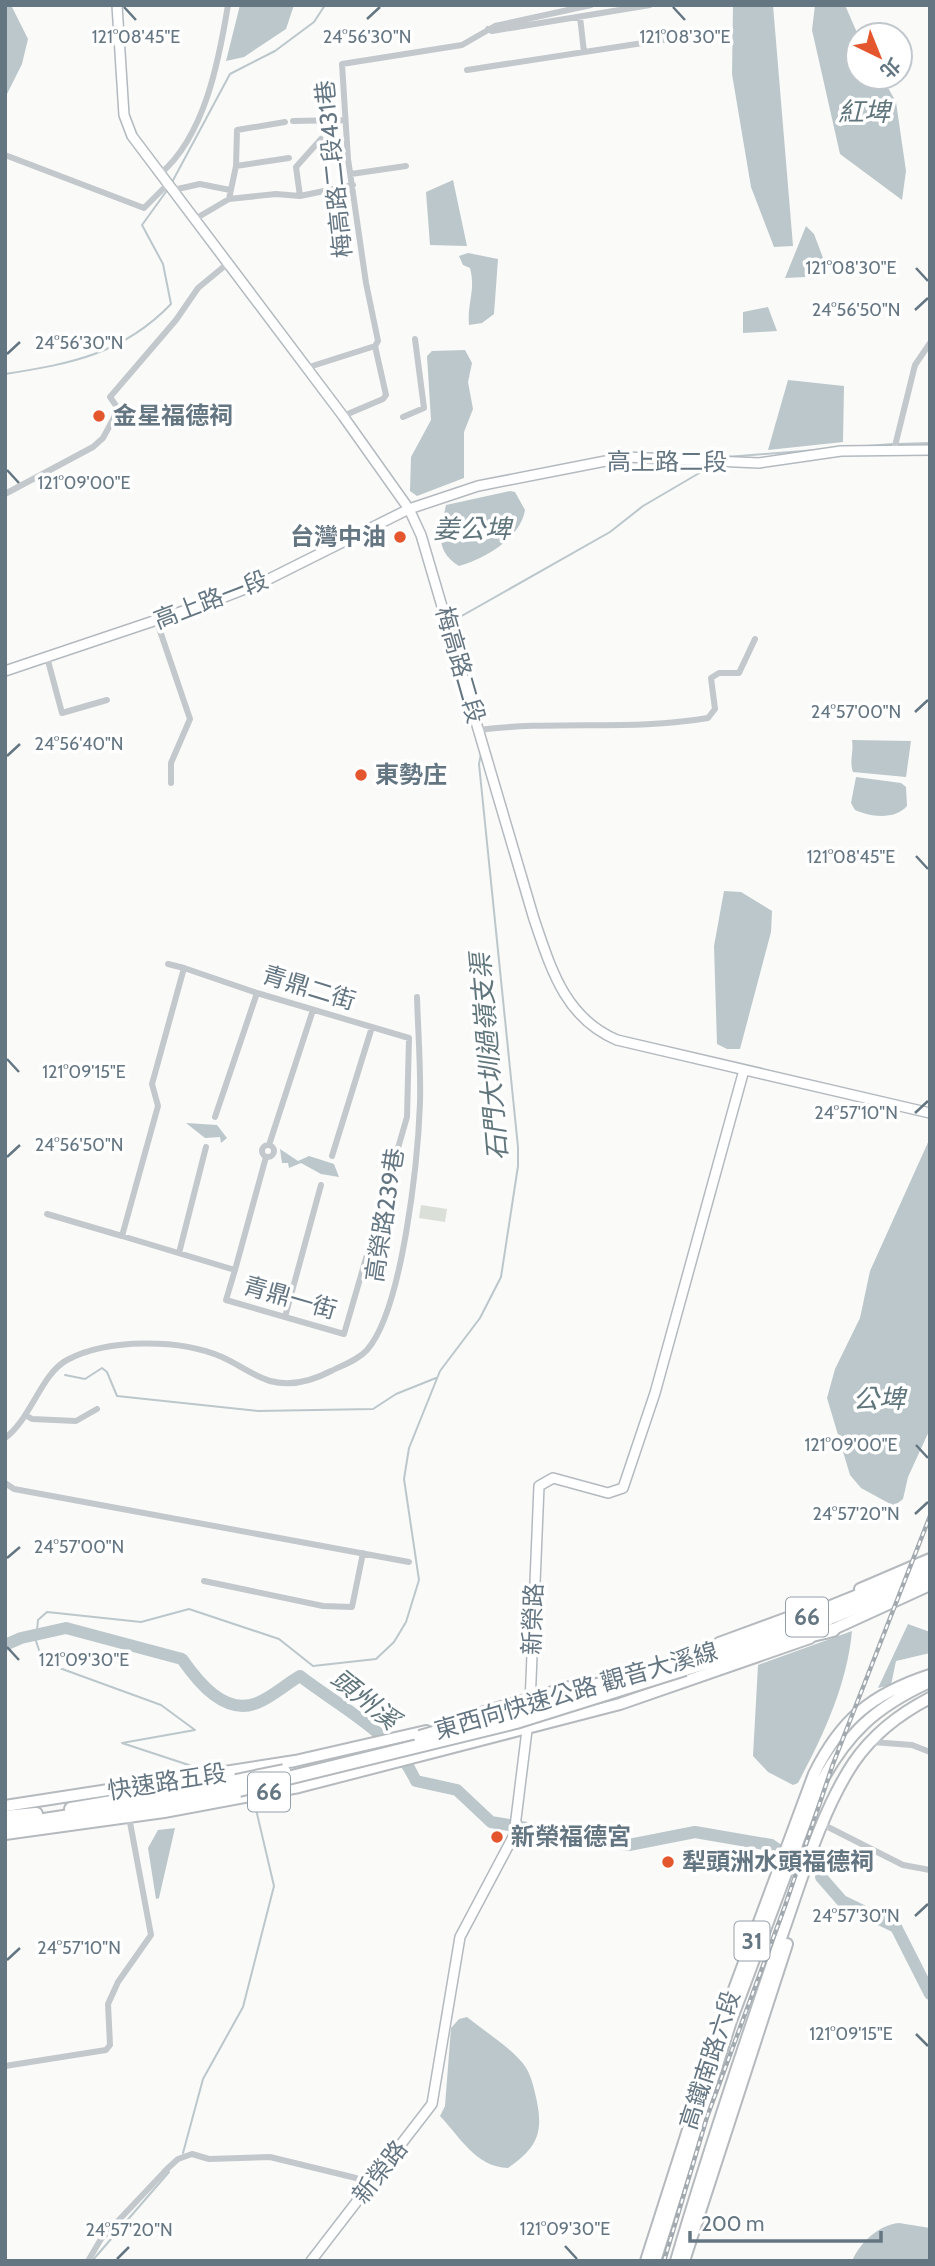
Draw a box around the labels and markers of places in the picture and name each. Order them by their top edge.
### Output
place label: 金星福德祠 [113,401,233,430]
marker: 金星福德祠 [91,408,107,424]
place label: 台灣中油 [290,522,386,551]
marker: 台灣中油 [392,529,408,545]
place label: 東勢庄 [375,760,447,789]
marker: 東勢庄 [353,767,369,783]
place label: 新榮福德宮 [511,1822,631,1851]
marker: 新榮福德宮 [489,1829,505,1845]
place label: 犁頭洲水頭福德祠 [682,1847,874,1876]
marker: 犁頭洲水頭福德祠 [660,1854,676,1870]

